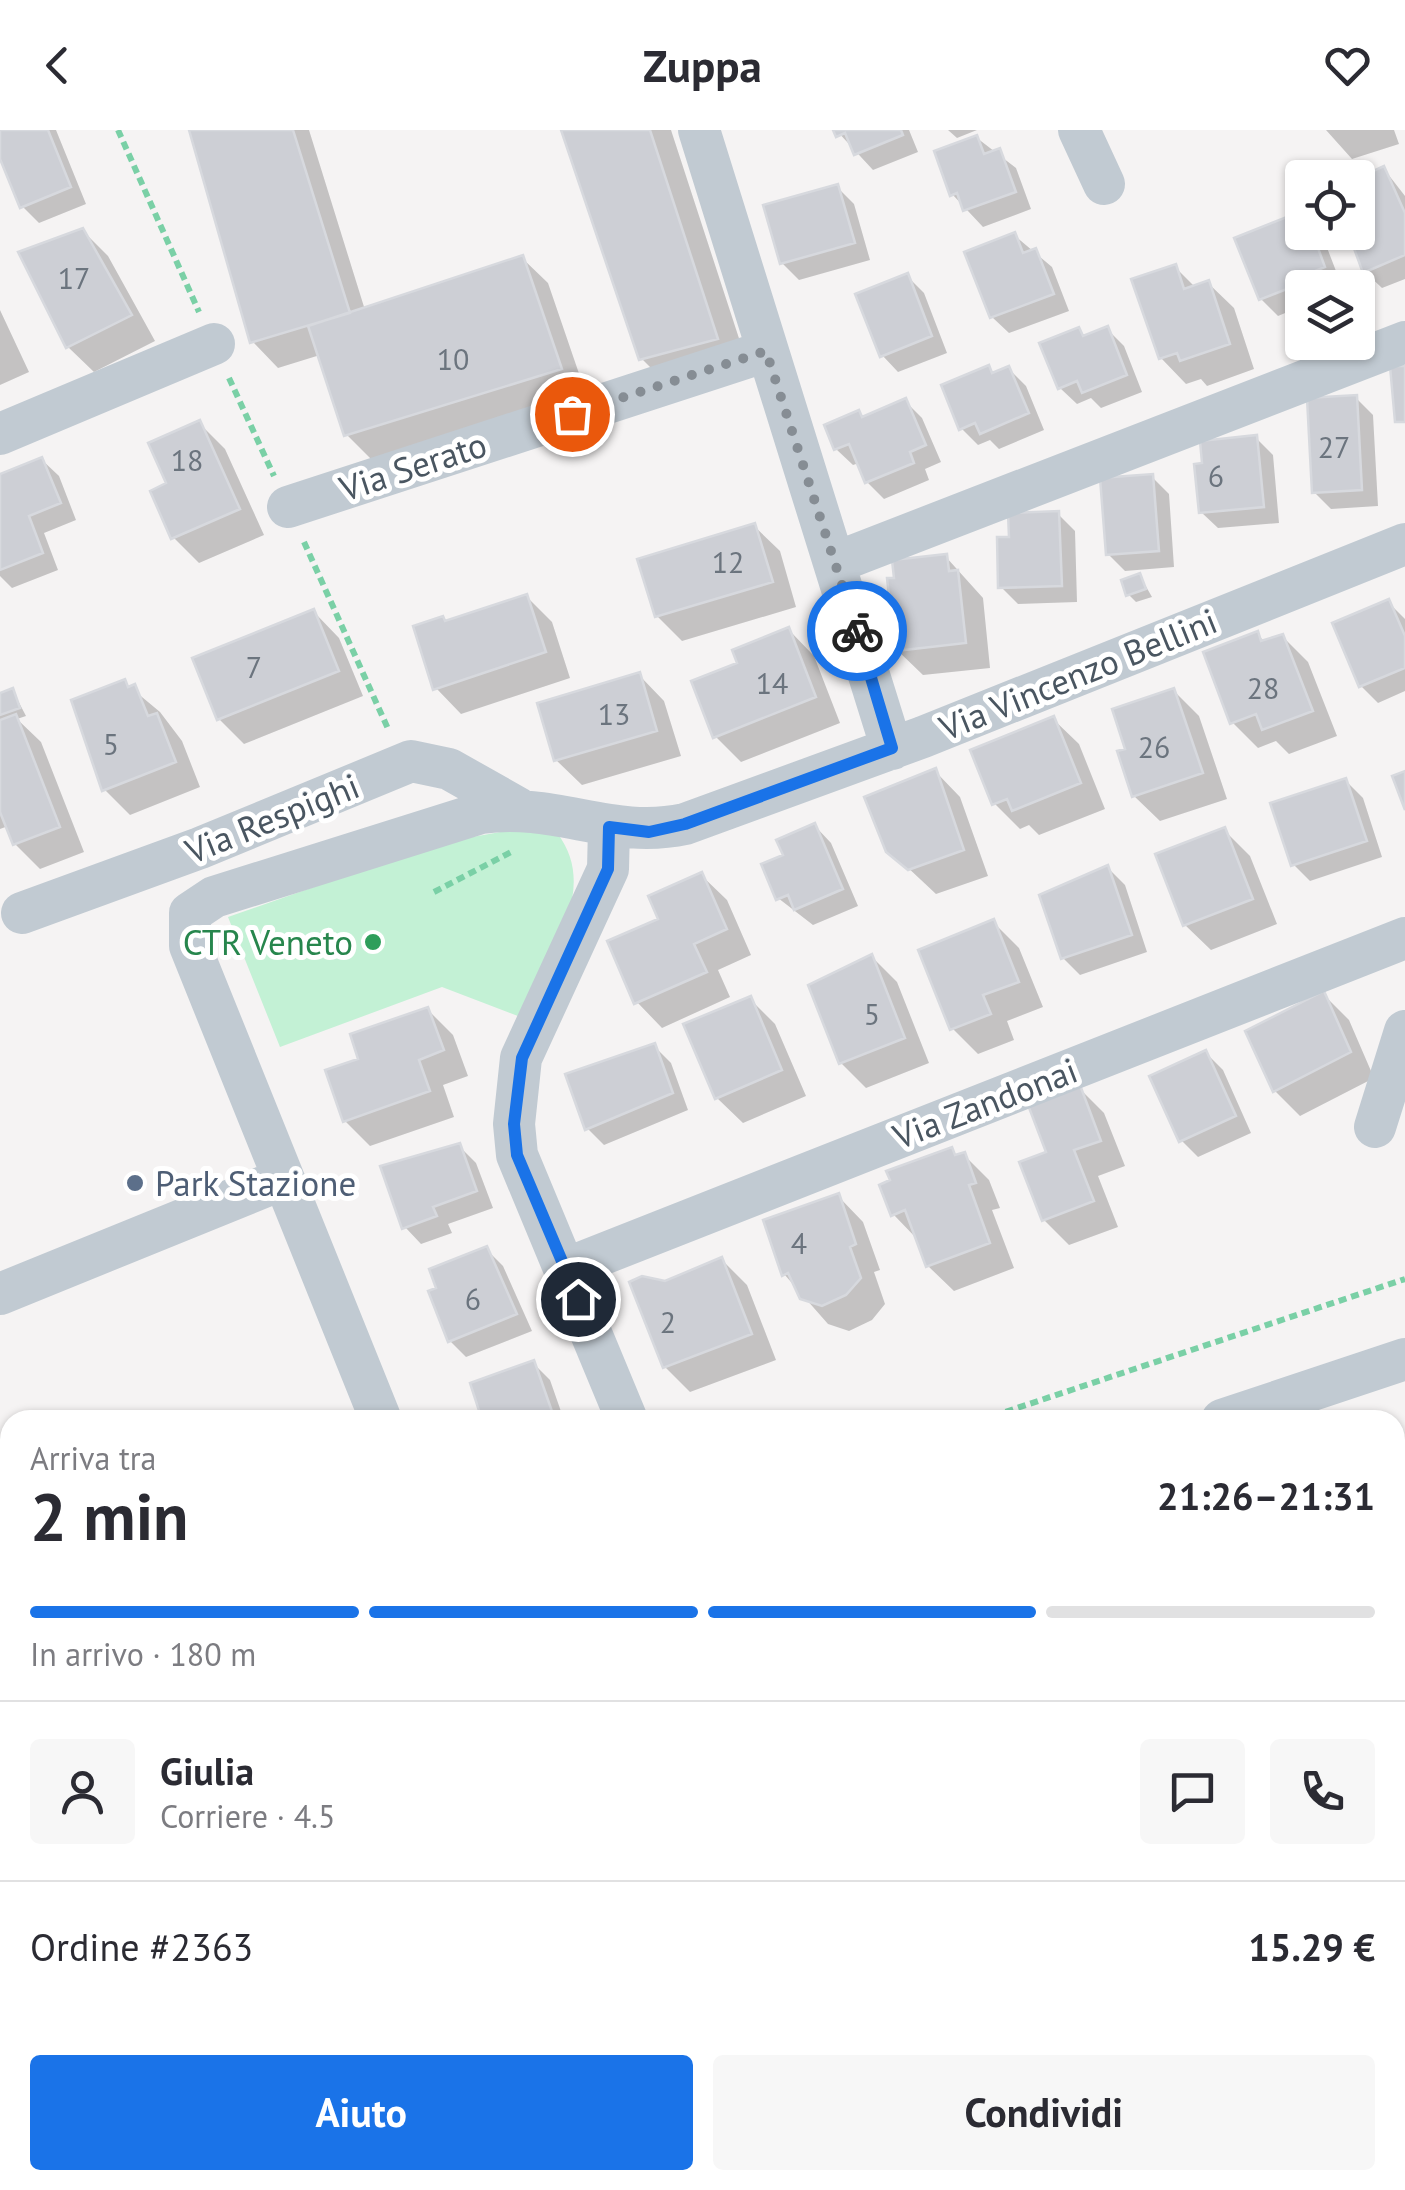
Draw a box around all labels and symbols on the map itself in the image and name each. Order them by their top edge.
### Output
house number: 17 [58,258,90,297]
house number: 10 [437,339,469,378]
pin [530,372,615,457]
street label: Via Serato [333,421,492,512]
house number: 27 [1318,427,1350,466]
house number: 18 [171,440,203,479]
house number: 6 [1208,456,1224,495]
house number: 12 [712,542,744,581]
courier [807,581,907,681]
street label: Via Vincenzo Bellini [932,597,1223,751]
house number: 7 [246,647,262,686]
house number: 14 [756,663,788,702]
house number: 28 [1247,668,1279,707]
house number: 13 [598,694,630,733]
house number: 5 [103,724,119,763]
house number: 26 [1138,727,1170,766]
street label: Via Respighi [177,762,366,874]
place label: CTR Veneto [183,919,353,965]
marker: CTR Veneto [362,931,384,953]
house number: 5 [864,994,880,1033]
street label: Via Zandonai [886,1047,1084,1160]
place label: Park Stazione [155,1160,356,1206]
marker: Park Stazione [124,1172,146,1194]
house number: 4 [791,1223,807,1262]
pin [536,1257,621,1342]
house number: 6 [465,1279,481,1318]
house number: 2 [660,1302,676,1341]

